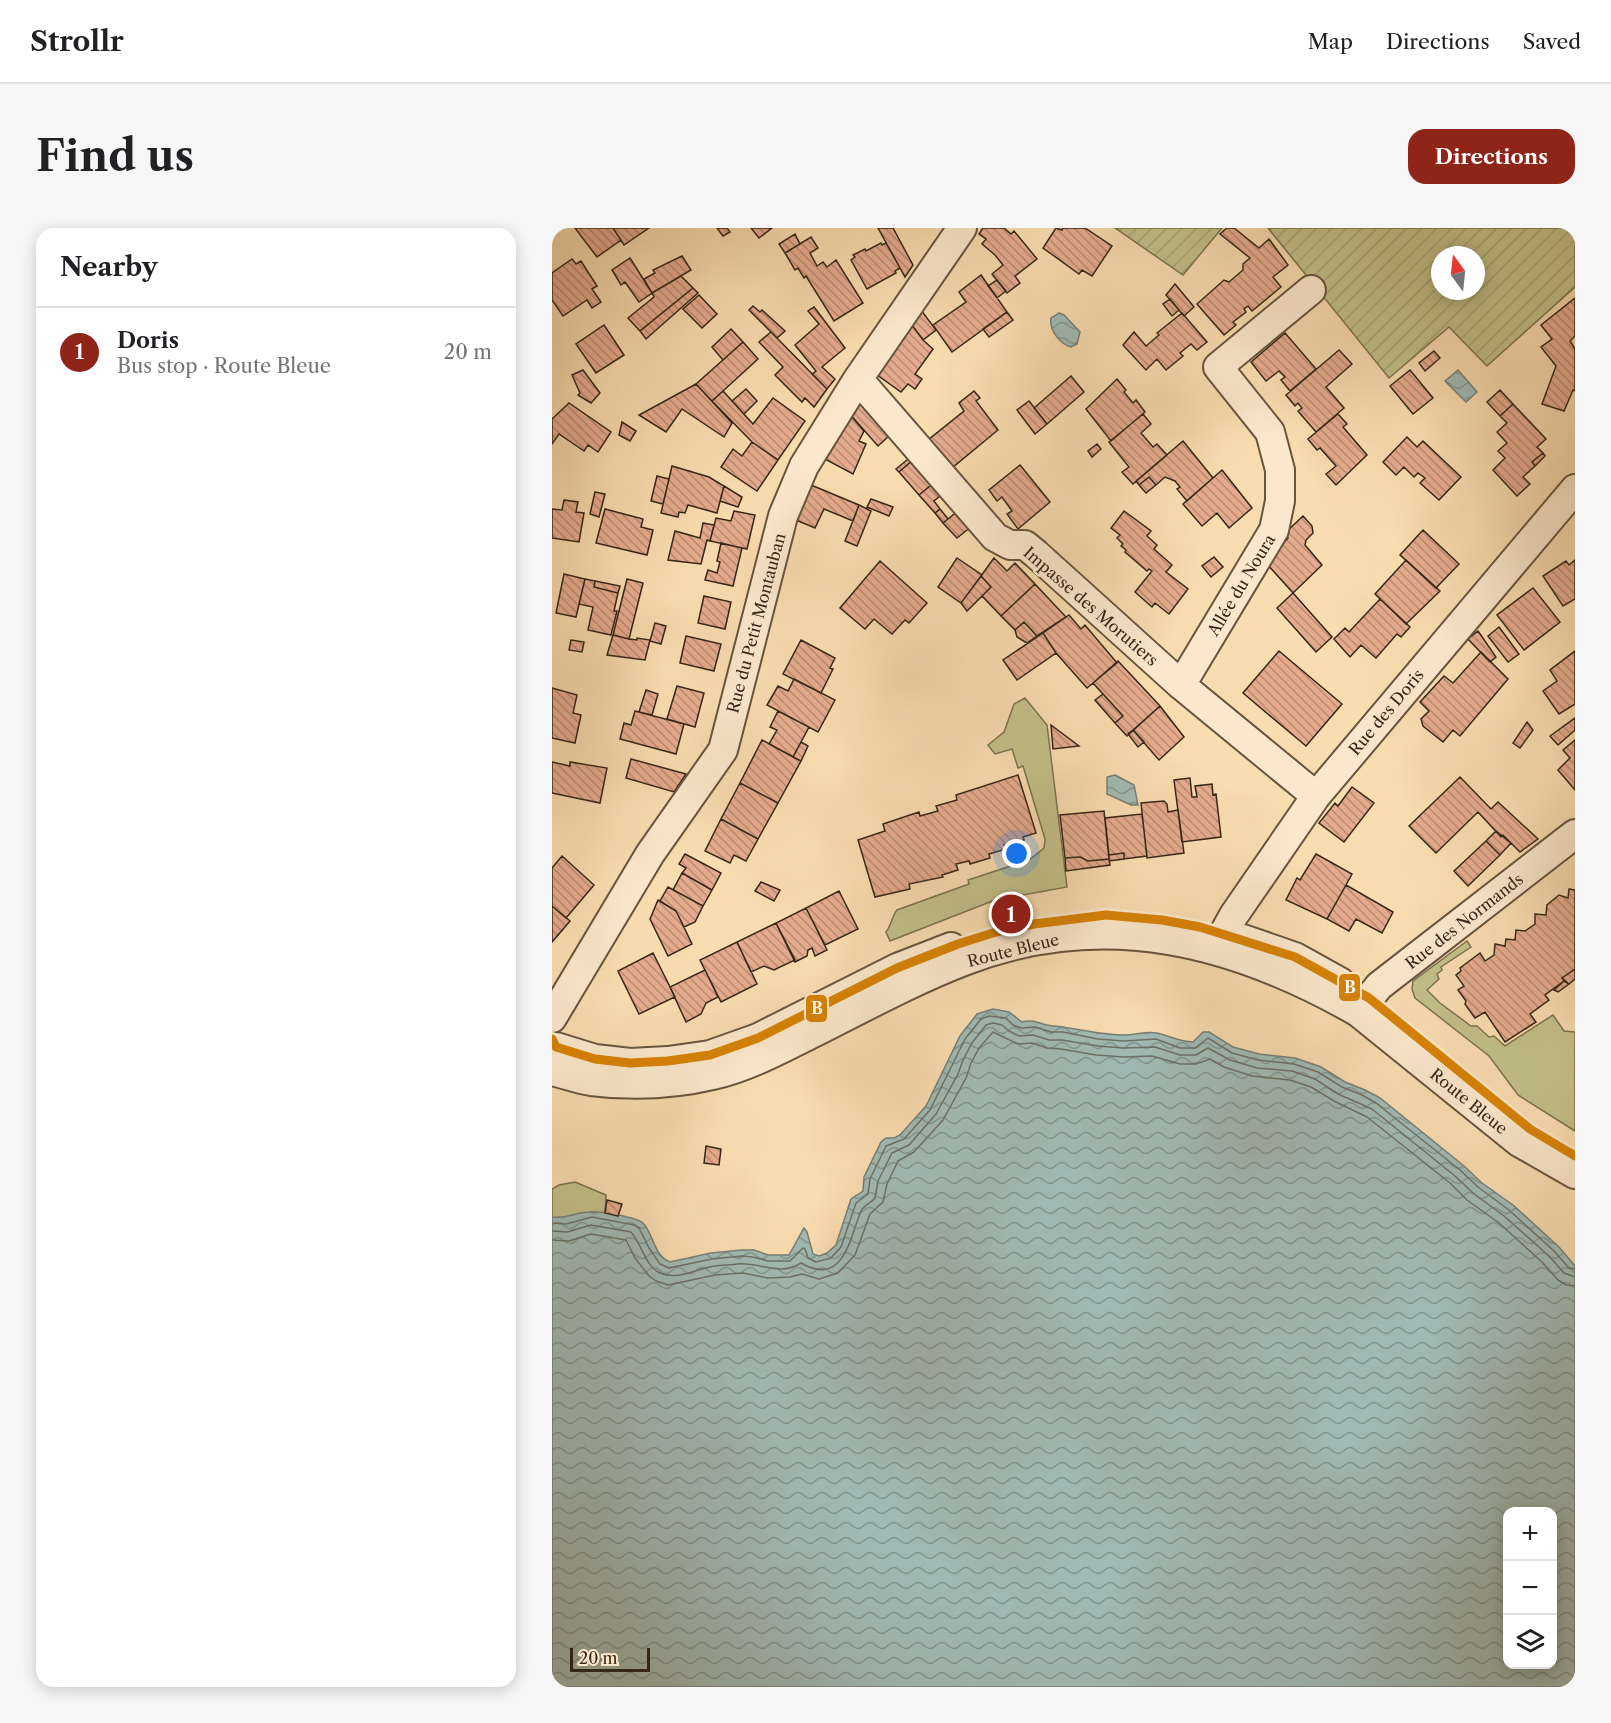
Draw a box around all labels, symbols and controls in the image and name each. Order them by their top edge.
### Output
text: Strollr [30,24,124,58]
text: Map [1308,29,1353,54]
text: Directions [1386,29,1490,54]
text: Saved [1523,29,1581,54]
button: Directions [1408,129,1575,184]
text: Find us [36,130,194,182]
north arrow [1431,246,1485,300]
text: Nearby [60,251,158,283]
text: Doris [117,327,179,354]
text: 1 [75,340,84,364]
text: 20 m [444,340,492,364]
text: Bus stop · Route Bleue [117,354,331,378]
street label: Allée du Noura [1202,530,1279,640]
street label: Rue du Petit Montauban [722,531,790,715]
street label: Impasse des Morutiers [1020,542,1162,670]
street label: Rue des Doris [1344,665,1428,759]
your location [1002,839,1031,868]
street label: Rue des Normands [1401,869,1527,973]
pin: 1 [992,892,1030,936]
street label: Route Bleue [965,929,1061,971]
line badge: B [1338,973,1361,1002]
text: B [1344,977,1356,997]
line badge: B [805,994,828,1023]
text: B [811,998,823,1018]
street label: Route Bleue [1426,1064,1512,1138]
map controls [1503,1507,1557,1669]
button: + [1503,1507,1557,1561]
button: − [1503,1561,1557,1615]
button: layers [1503,1615,1557,1669]
scale bar [570,1645,650,1672]
text: 20 m [579,1648,618,1668]

